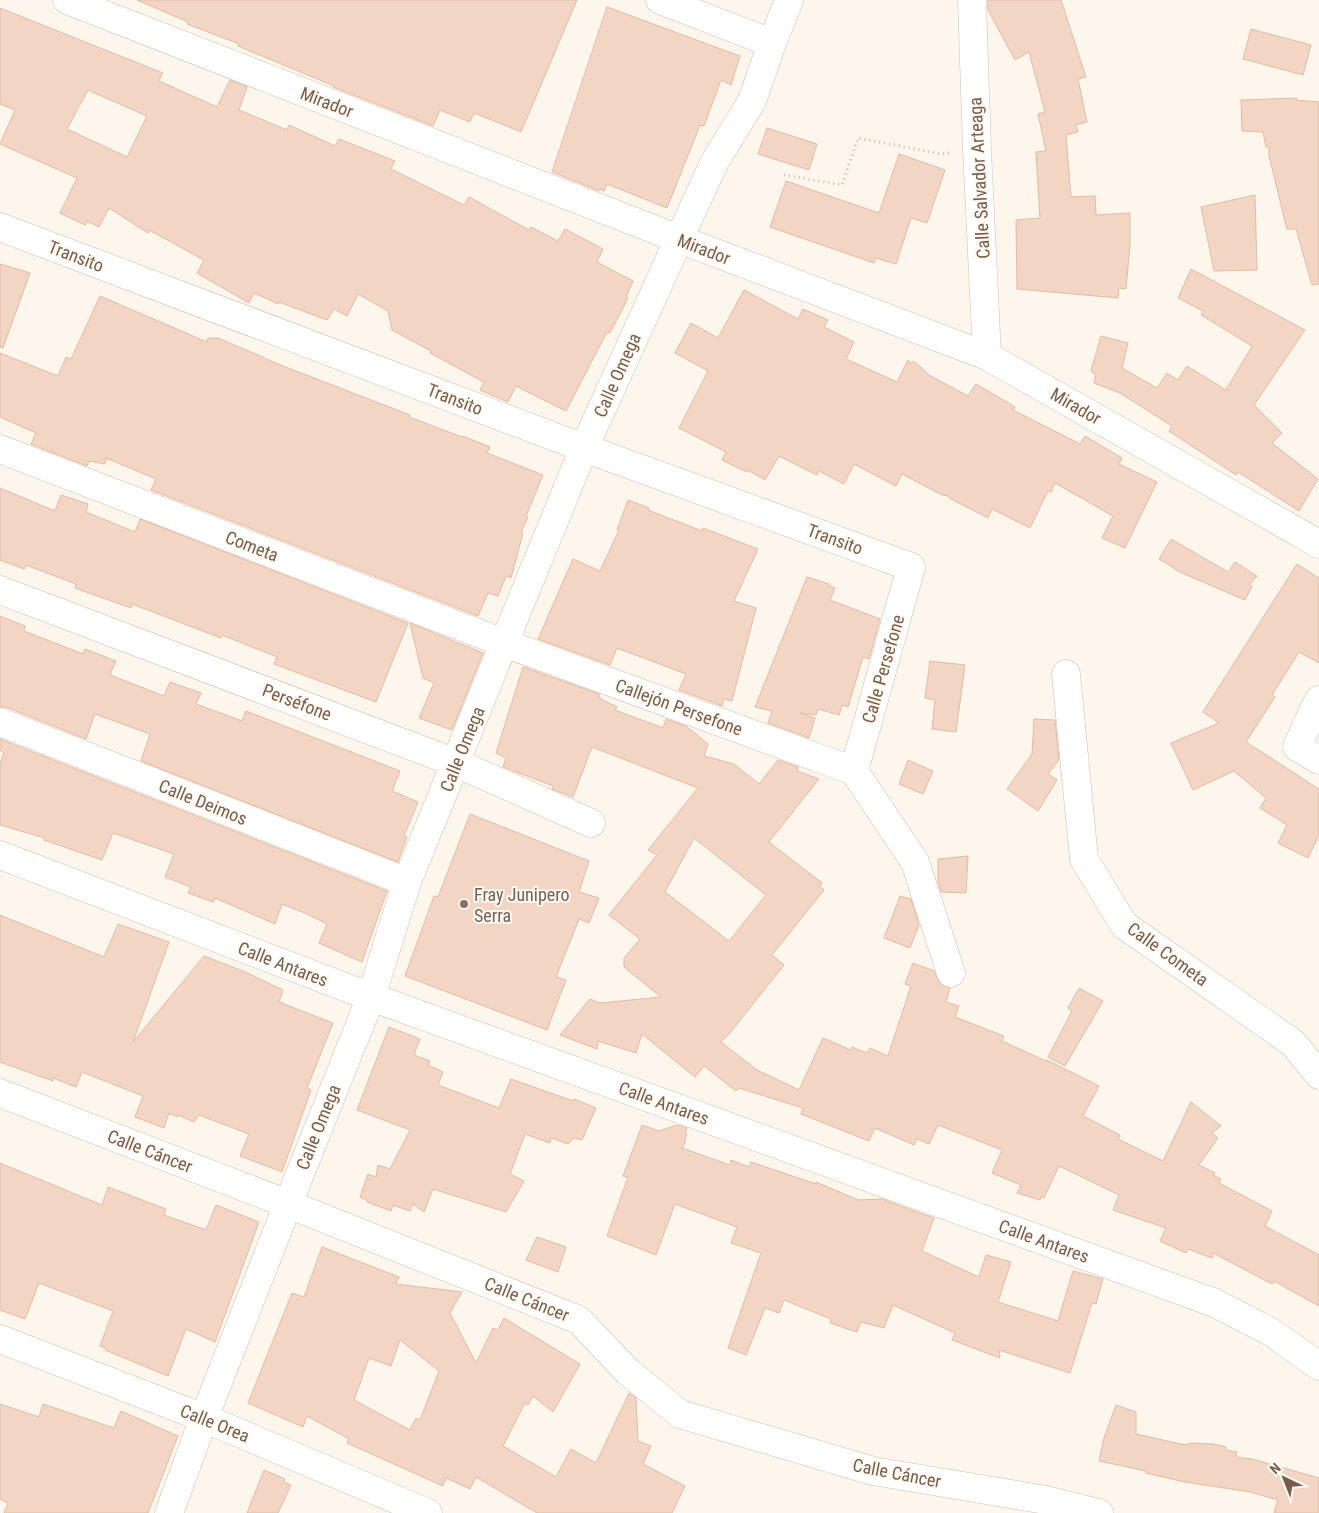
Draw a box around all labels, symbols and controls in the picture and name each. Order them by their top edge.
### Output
street label: Mirador [298,82,357,122]
street label: Calle Salvador Arteaga [964,97,994,259]
street label: Mirador [675,229,734,269]
street label: Transito [45,236,107,276]
street label: Calle Omega [589,330,645,420]
street label: Transito [424,379,486,419]
street label: Mirador [1047,383,1105,429]
street label: Transito [804,519,866,559]
street label: Cometa [222,526,282,566]
street label: Calle Persefone [857,612,909,726]
street label: Callejón Persefone [613,674,745,740]
street label: Perséfone [259,679,335,725]
street label: Calle Omega [435,703,489,795]
street label: Calle Deimos [156,775,250,829]
place label: Fray Junipero Serra [474,884,570,926]
marker: Fray Junipero Serra [458,898,470,910]
street label: Calle Cometa [1123,918,1213,990]
street label: Calle Antares [235,937,331,991]
street label: Calle Antares [616,1077,712,1129]
street label: Calle Omega [291,1081,345,1173]
street label: Calle Cáncer [104,1125,196,1177]
street label: Calle Antares [996,1215,1092,1267]
street label: Calle Cáncer [482,1273,573,1326]
street label: Calle Orea [177,1400,253,1446]
north arrow [1259,1453,1309,1503]
street label: Calle Cáncer [851,1454,943,1492]
text: N [1267,1460,1284,1477]

